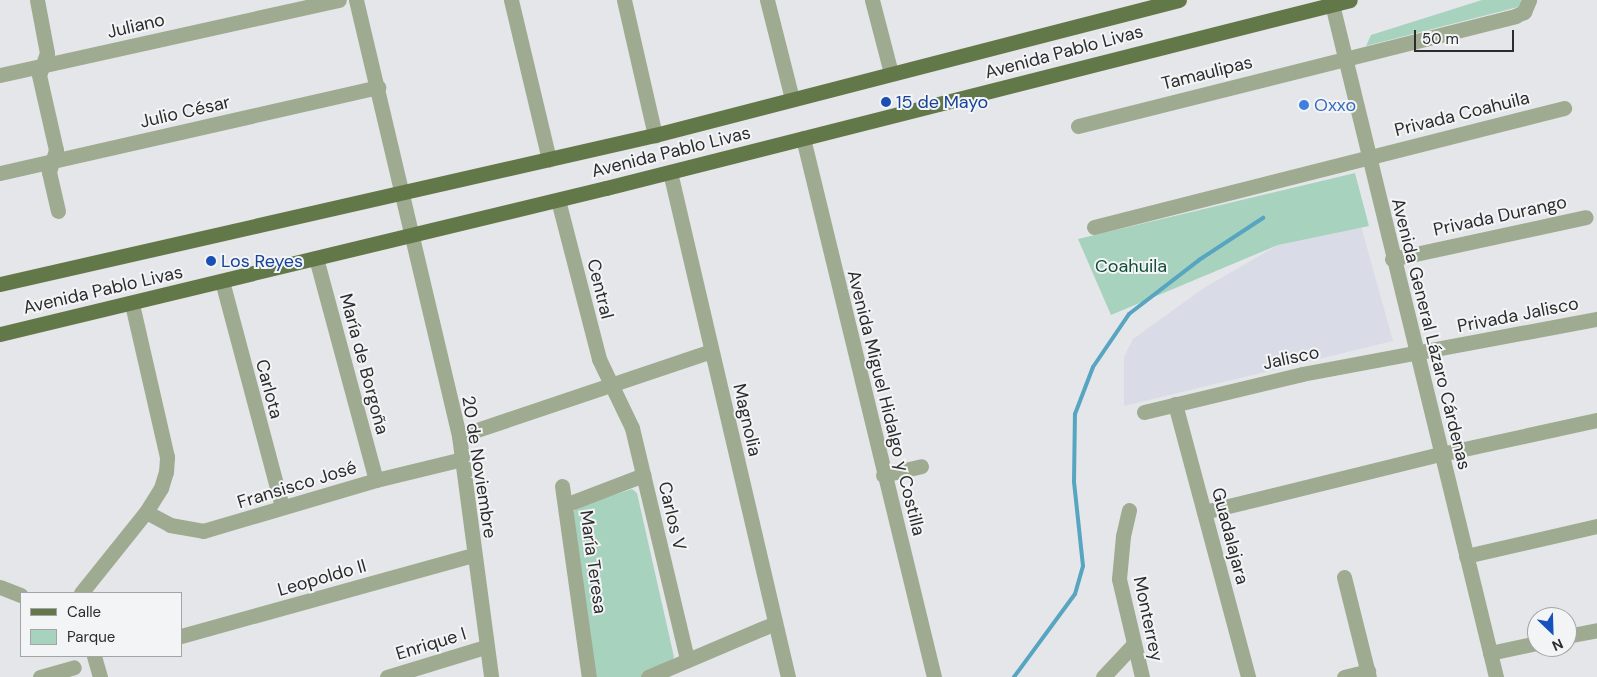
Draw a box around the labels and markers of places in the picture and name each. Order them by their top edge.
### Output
place label: 15 de Mayo [896,91,988,113]
place label: Oxxo [1314,94,1356,116]
marker: 15 de Mayo [880,96,892,108]
marker: Oxxo [1298,99,1310,111]
place label: Los Reyes [221,250,303,272]
marker: Los Reyes [205,255,217,267]

